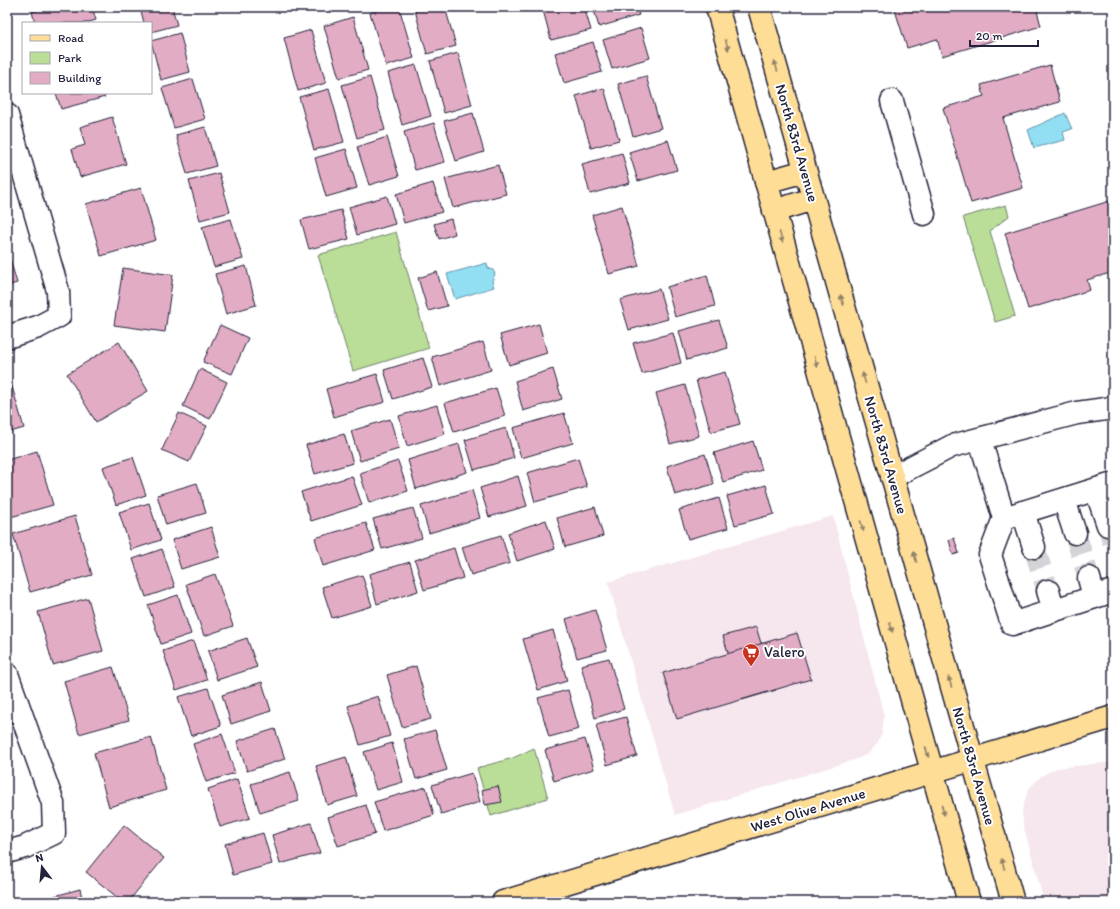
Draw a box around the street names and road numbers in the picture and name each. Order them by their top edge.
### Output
street label: North 83rd Avenue [772,82,822,204]
street label: North 83rd Avenue [861,394,911,516]
street label: North 83rd Avenue [949,705,999,827]
street label: West Olive Avenue [748,784,868,836]

